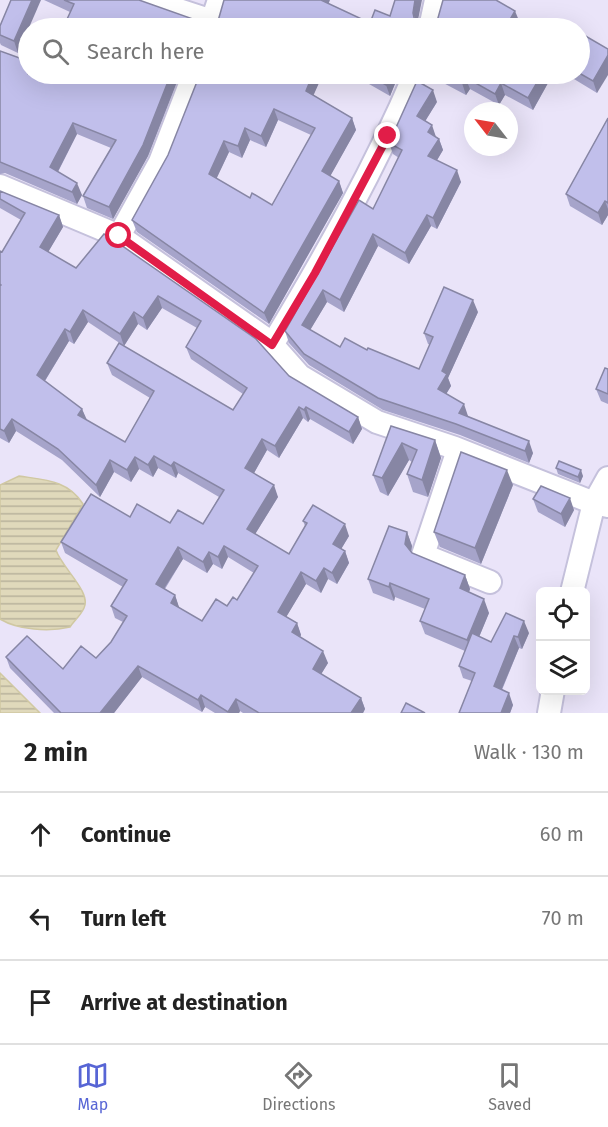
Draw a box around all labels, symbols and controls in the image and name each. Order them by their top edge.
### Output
search box [18,18,590,84]
icon: search [39,35,72,68]
text: Search here [87,38,205,65]
north arrow [464,102,518,156]
route end [374,122,400,148]
route start [105,222,131,248]
map controls [536,587,590,695]
button: locate [536,587,590,641]
button: layers [536,641,590,695]
text: 2 min [24,737,88,768]
text: Walk · 130 m [474,740,584,764]
icon: ahead [24,818,57,851]
text: Continue [81,821,171,848]
text: 60 m [540,822,584,846]
icon: left [24,902,57,935]
text: Turn left [81,905,166,932]
text: 70 m [542,906,584,930]
icon: arrive [24,986,57,1019]
text: Arrive at destination [81,989,288,1016]
tab: Map [76,1059,109,1114]
tab: Directions [262,1059,336,1114]
tab: Saved [488,1059,532,1114]

